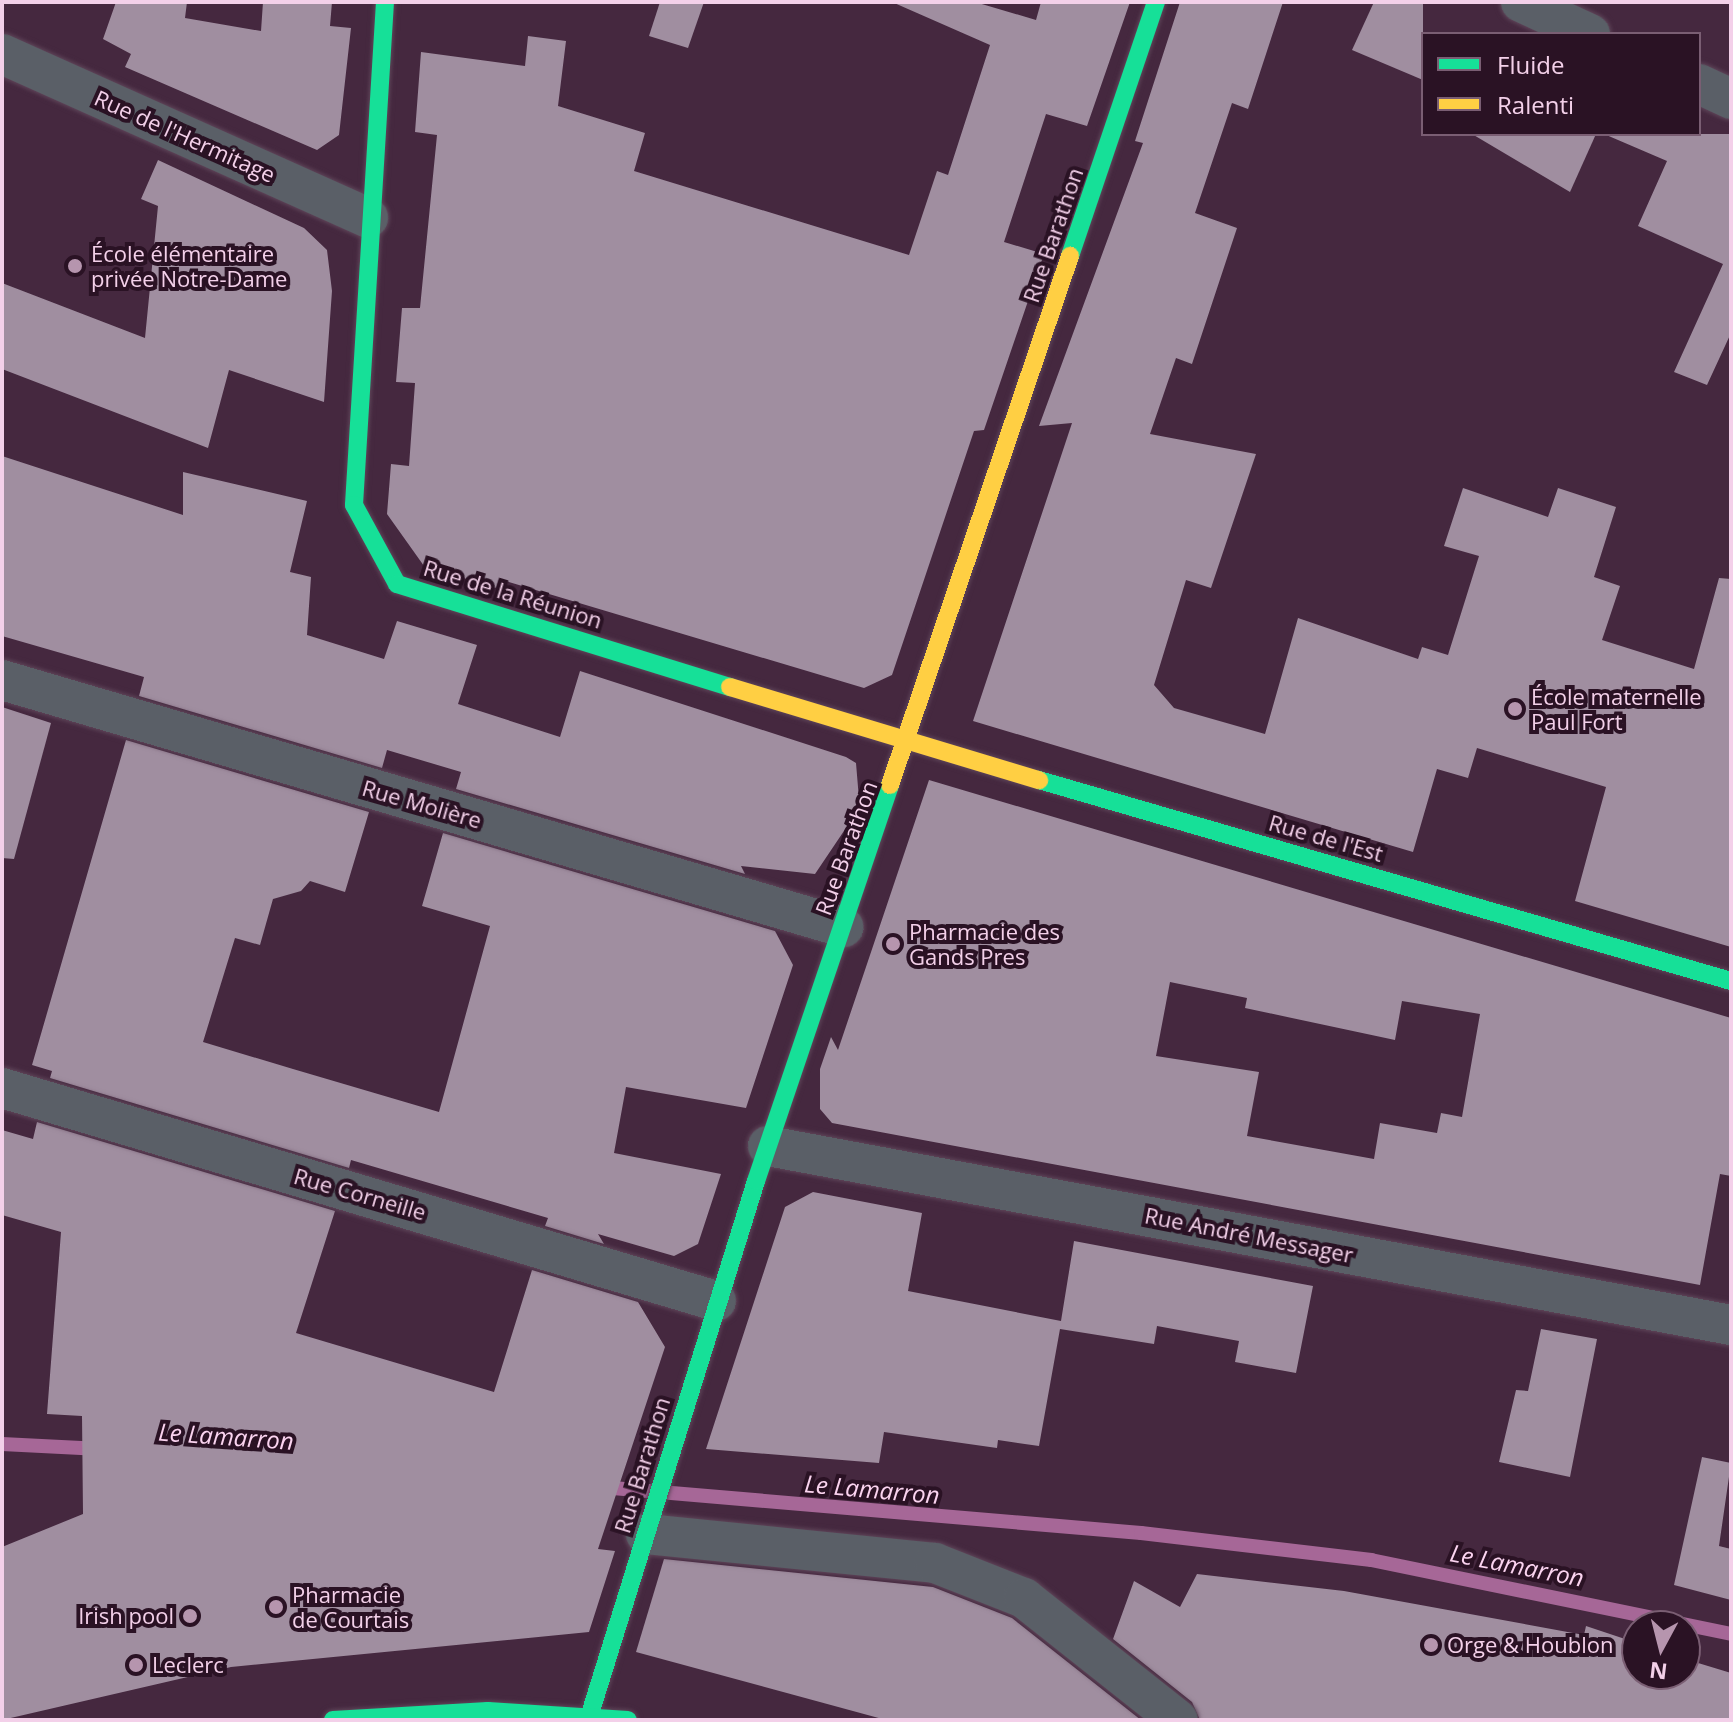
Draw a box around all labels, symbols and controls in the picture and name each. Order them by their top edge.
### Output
legend [1421,32,1701,136]
text: Fluide [1497,48,1564,81]
street label: Rue de l'Hermitage [91,84,279,188]
text: Ralenti [1497,88,1574,121]
street label: Rue Barathon [1018,164,1088,306]
place label: École élémentaire privée Notre-Dame [91,240,287,292]
marker: École élémentaire privée Notre-Dame [66,257,84,275]
street label: Rue de la Réunion [421,554,605,634]
place label: École maternelle Paul Fort [1531,683,1702,734]
marker: École maternelle Paul Fort [1506,700,1524,718]
street label: Rue Molière [359,774,485,834]
street label: Rue Barathon [810,777,882,919]
street label: Rue de l'Est [1266,809,1386,867]
place label: Pharmacie des Gands Pres [909,918,1060,970]
marker: Pharmacie des Gands Pres [884,935,902,953]
street label: Rue Corneille [291,1163,429,1225]
street label: Rue André Messager [1143,1202,1355,1268]
street label: Rue Barathon [609,1394,675,1536]
water label: Le Lamarron [157,1417,295,1455]
water label: Le Lamarron [803,1469,941,1509]
water label: Le Lamarron [1448,1538,1586,1592]
place label: Pharmacie de Courtais [292,1581,409,1632]
marker: Pharmacie de Courtais [267,1598,285,1616]
place label: Irish pool [78,1603,174,1629]
marker: Irish pool [181,1607,199,1625]
north arrow [1621,1610,1701,1690]
place label: Orge & Houblon [1447,1632,1614,1658]
marker: Orge & Houblon [1422,1636,1440,1654]
place label: Leclerc [152,1652,224,1678]
marker: Leclerc [127,1656,145,1674]
text: N [1648,1656,1669,1688]

